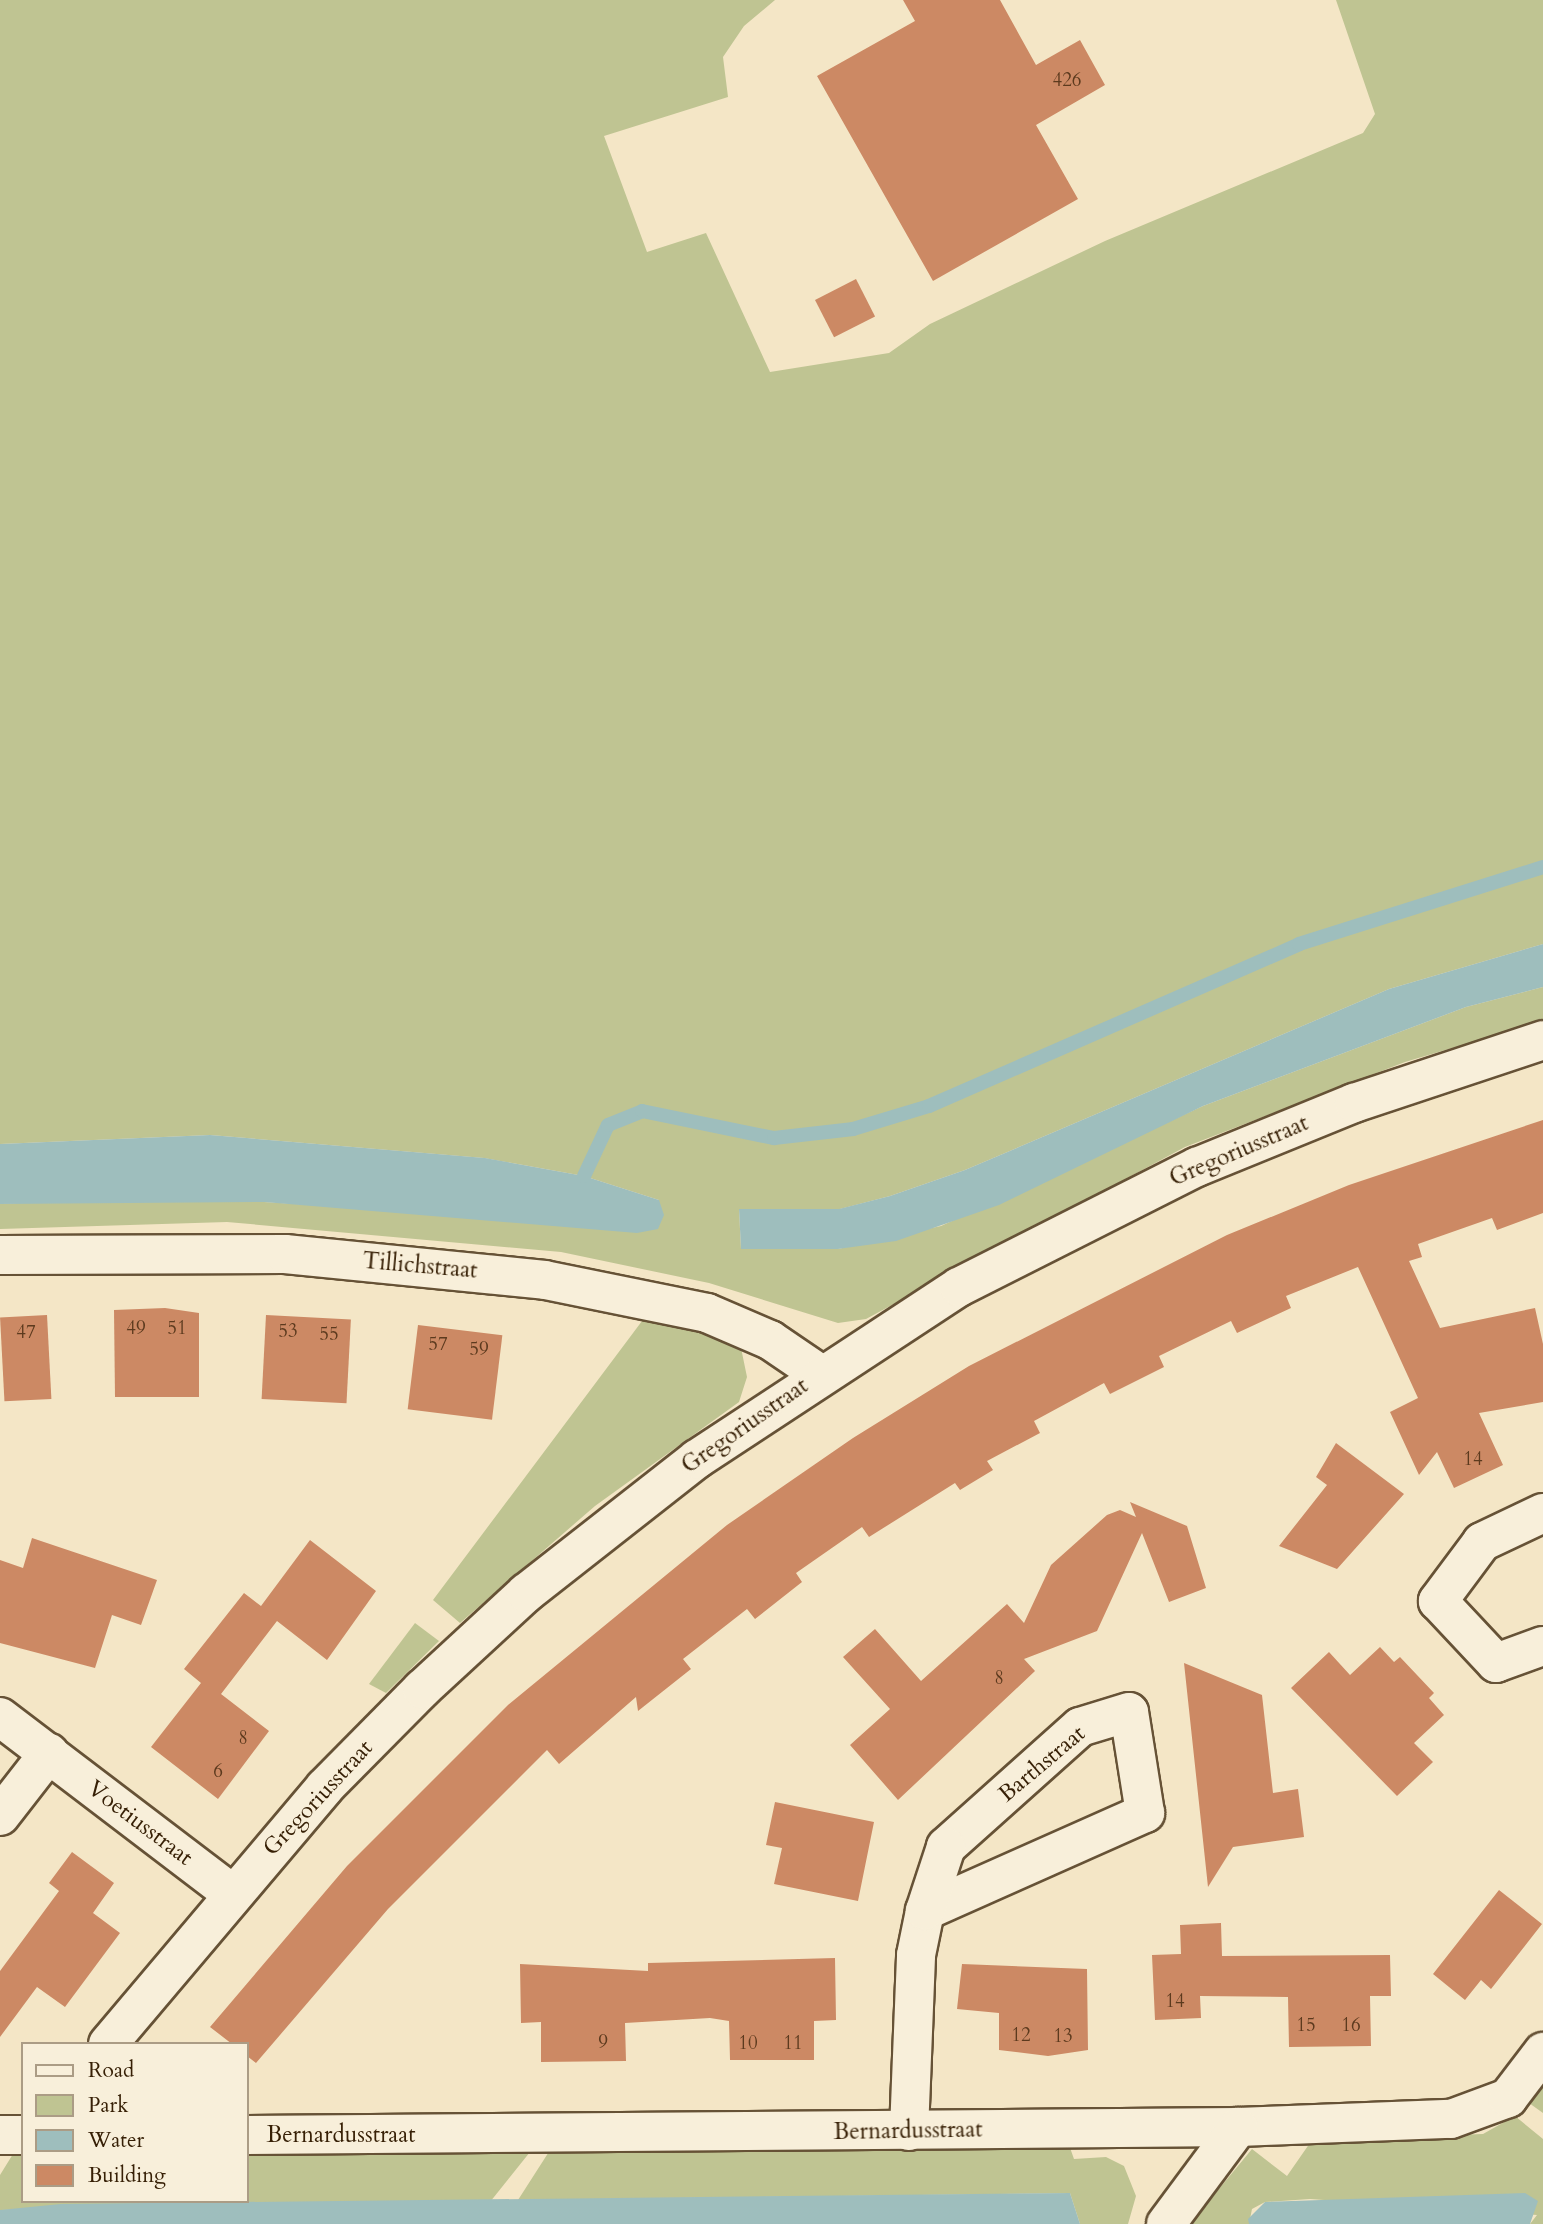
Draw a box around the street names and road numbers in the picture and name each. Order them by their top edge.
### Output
street label: Gregoriusstraat [1165,1109,1313,1193]
street label: Tillichstraat [361,1247,479,1285]
street label: Gregoriusstraat [676,1372,814,1480]
street label: Barthstraat [993,1720,1091,1808]
street label: Gregoriusstraat [257,1734,379,1862]
street label: Voetiusstraat [82,1775,198,1871]
street label: Bernardusstraat [833,2116,983,2146]
street label: Bernardusstraat [267,2121,415,2149]

